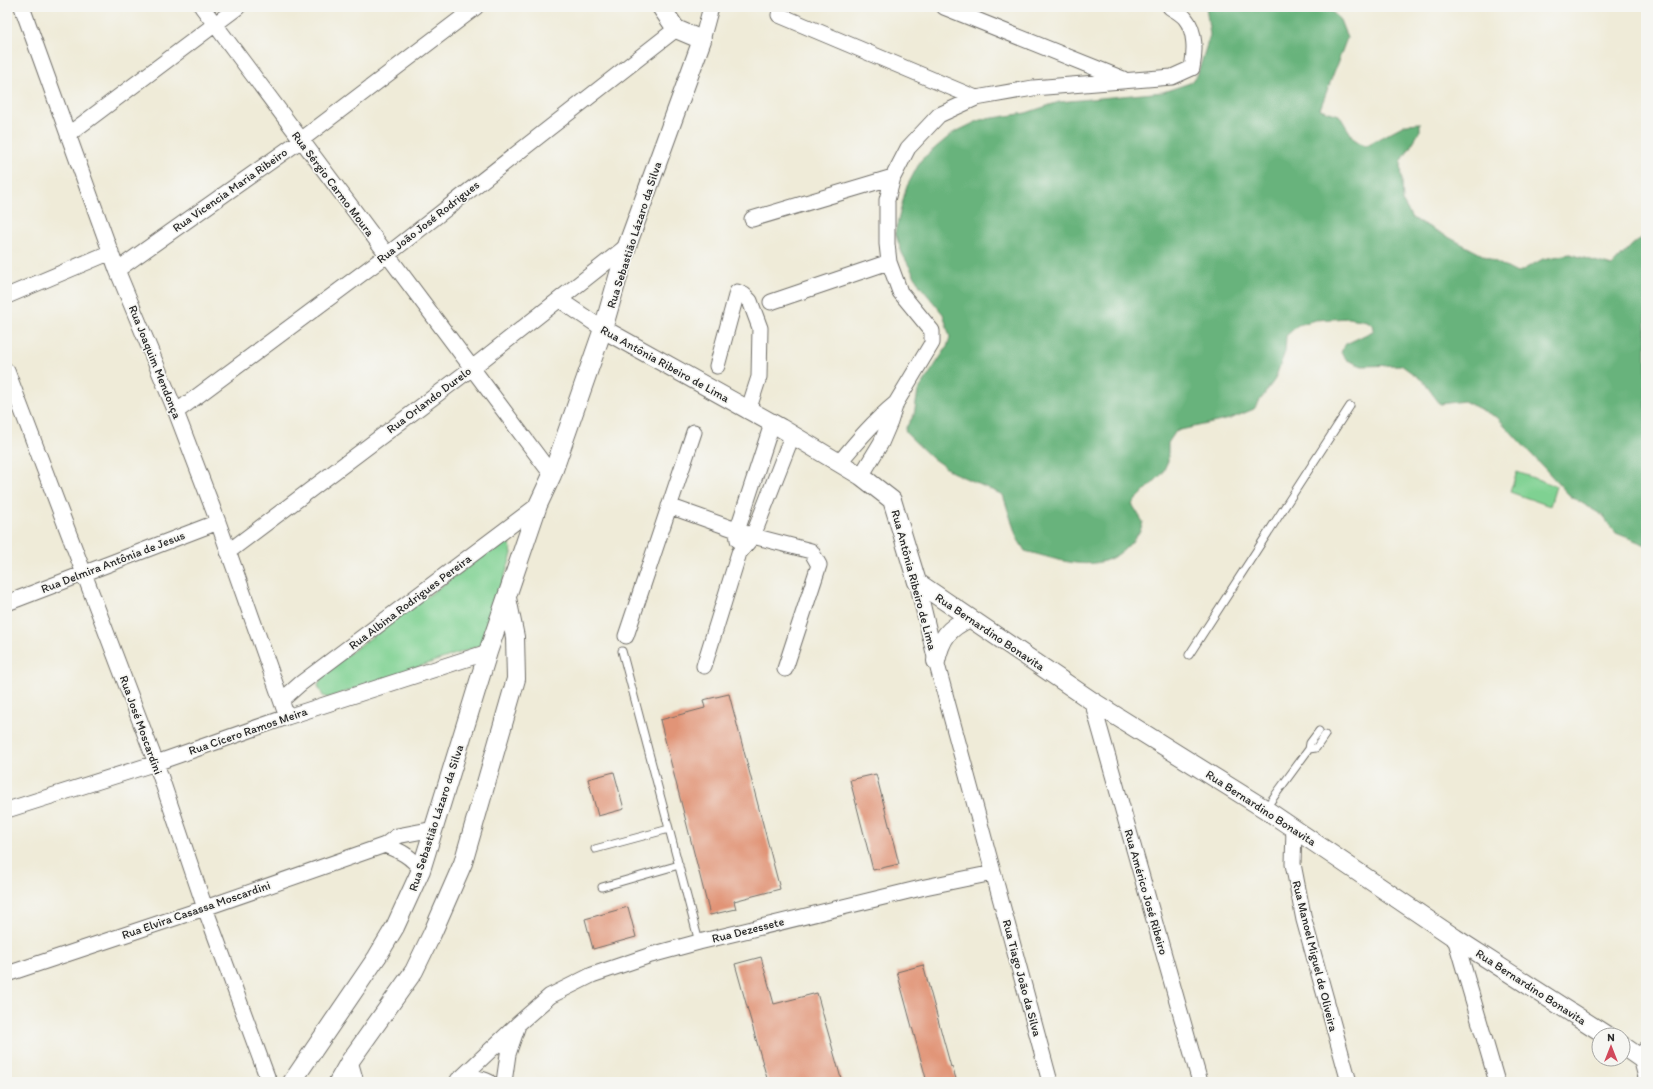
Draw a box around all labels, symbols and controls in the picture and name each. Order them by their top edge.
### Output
street label: Rua Sérgio Carmo Moura [289,129,378,240]
street label: Rua Vicencia Maria Ribeiro [170,145,290,235]
street label: Rua Sebastião Lázaro da Silva [604,160,664,310]
street label: Rua João José Rodrigues [374,178,482,266]
street label: Rua Joaquim Mendonça [126,303,185,422]
street label: Rua Antônia Ribeiro de Lima [598,323,733,406]
street label: Rua Orlando Durelo [384,364,474,436]
street label: Rua Antônia Ribeiro de Lima [888,508,940,653]
street label: Rua Delmira Antônia de Jesus [39,528,187,596]
street label: Rua Albina Rodrigues Pereira [346,551,475,653]
street label: Rua Bernardino Bonavita [933,590,1048,674]
street label: Rua José Moscardini [117,674,165,776]
street label: Rua Cícero Ramos Meira [187,704,310,758]
street label: Rua Sebastião Lázaro da Silva [406,743,466,893]
street label: Rua Bernardino Bonavita [1203,767,1319,849]
street label: Rua Américo José Ribeiro [1121,828,1171,956]
street label: Rua Elvira Casassa Moscardini [120,878,272,942]
street label: Rua Manoel Miguel de Oliveira [1289,879,1341,1034]
street label: Rua Dezessete [710,914,786,946]
street label: Rua Tiago João da Silva [1000,918,1045,1039]
street label: Rua Bernardino Bonavita [1473,946,1589,1028]
north arrow [1591,1027,1631,1067]
text: N [1607,1031,1615,1044]

